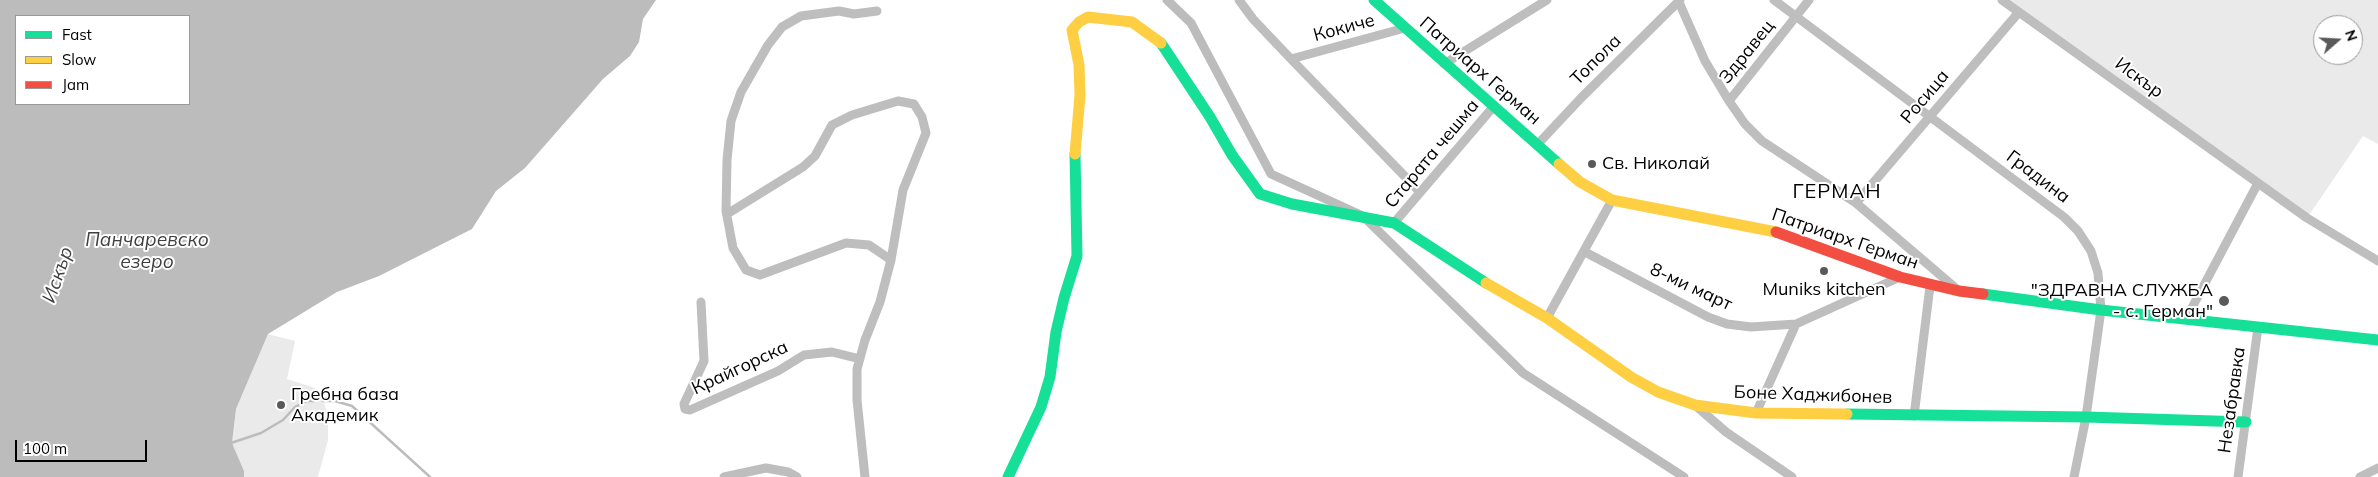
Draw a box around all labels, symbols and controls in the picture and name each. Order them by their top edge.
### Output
street label: Кокиче [1311,9,1377,47]
street label: Патриарх Герман [1415,12,1545,130]
legend [15,15,190,105]
north arrow [2313,15,2363,65]
street label: Здравец [1715,16,1779,88]
text: Fast [62,25,92,44]
text: N [2341,28,2361,43]
street label: Топола [1566,30,1626,90]
text: Slow [62,50,96,69]
street label: Искър [2111,53,2167,103]
street label: Росица [1896,66,1954,128]
text: Jam [62,75,89,94]
street label: Старата чешма [1380,95,1484,213]
street label: Градина [2002,146,2074,208]
place label: Св. Николай [1602,153,1710,175]
marker: Св. Николай [1586,158,1598,170]
district label: ГЕРМАН [1792,180,1882,204]
street label: Патриарх Герман [1769,204,1921,274]
water label: Панчаревско езеро [85,229,209,273]
water label: Искър [38,244,78,306]
street label: 8-ми март [1646,259,1736,315]
marker: Muniks kitchen [1818,265,1830,277]
place label: Muniks kitchen [1763,279,1885,301]
place label: "ЗДРАВНА СЛУЖБА - с. Герман" [2031,280,2213,322]
marker: "ЗДРАВНА СЛУЖБА - с. Герман" [2217,294,2231,308]
street label: Крайгорска [688,336,792,400]
street label: Незабравка [2214,346,2250,454]
street label: Боне Хаджибонев [1733,381,1893,409]
place label: Гребна база Академик [291,384,399,426]
marker: Гребна база Академик [275,399,287,411]
scale bar [18,430,150,462]
text: 100 m [23,439,67,458]

